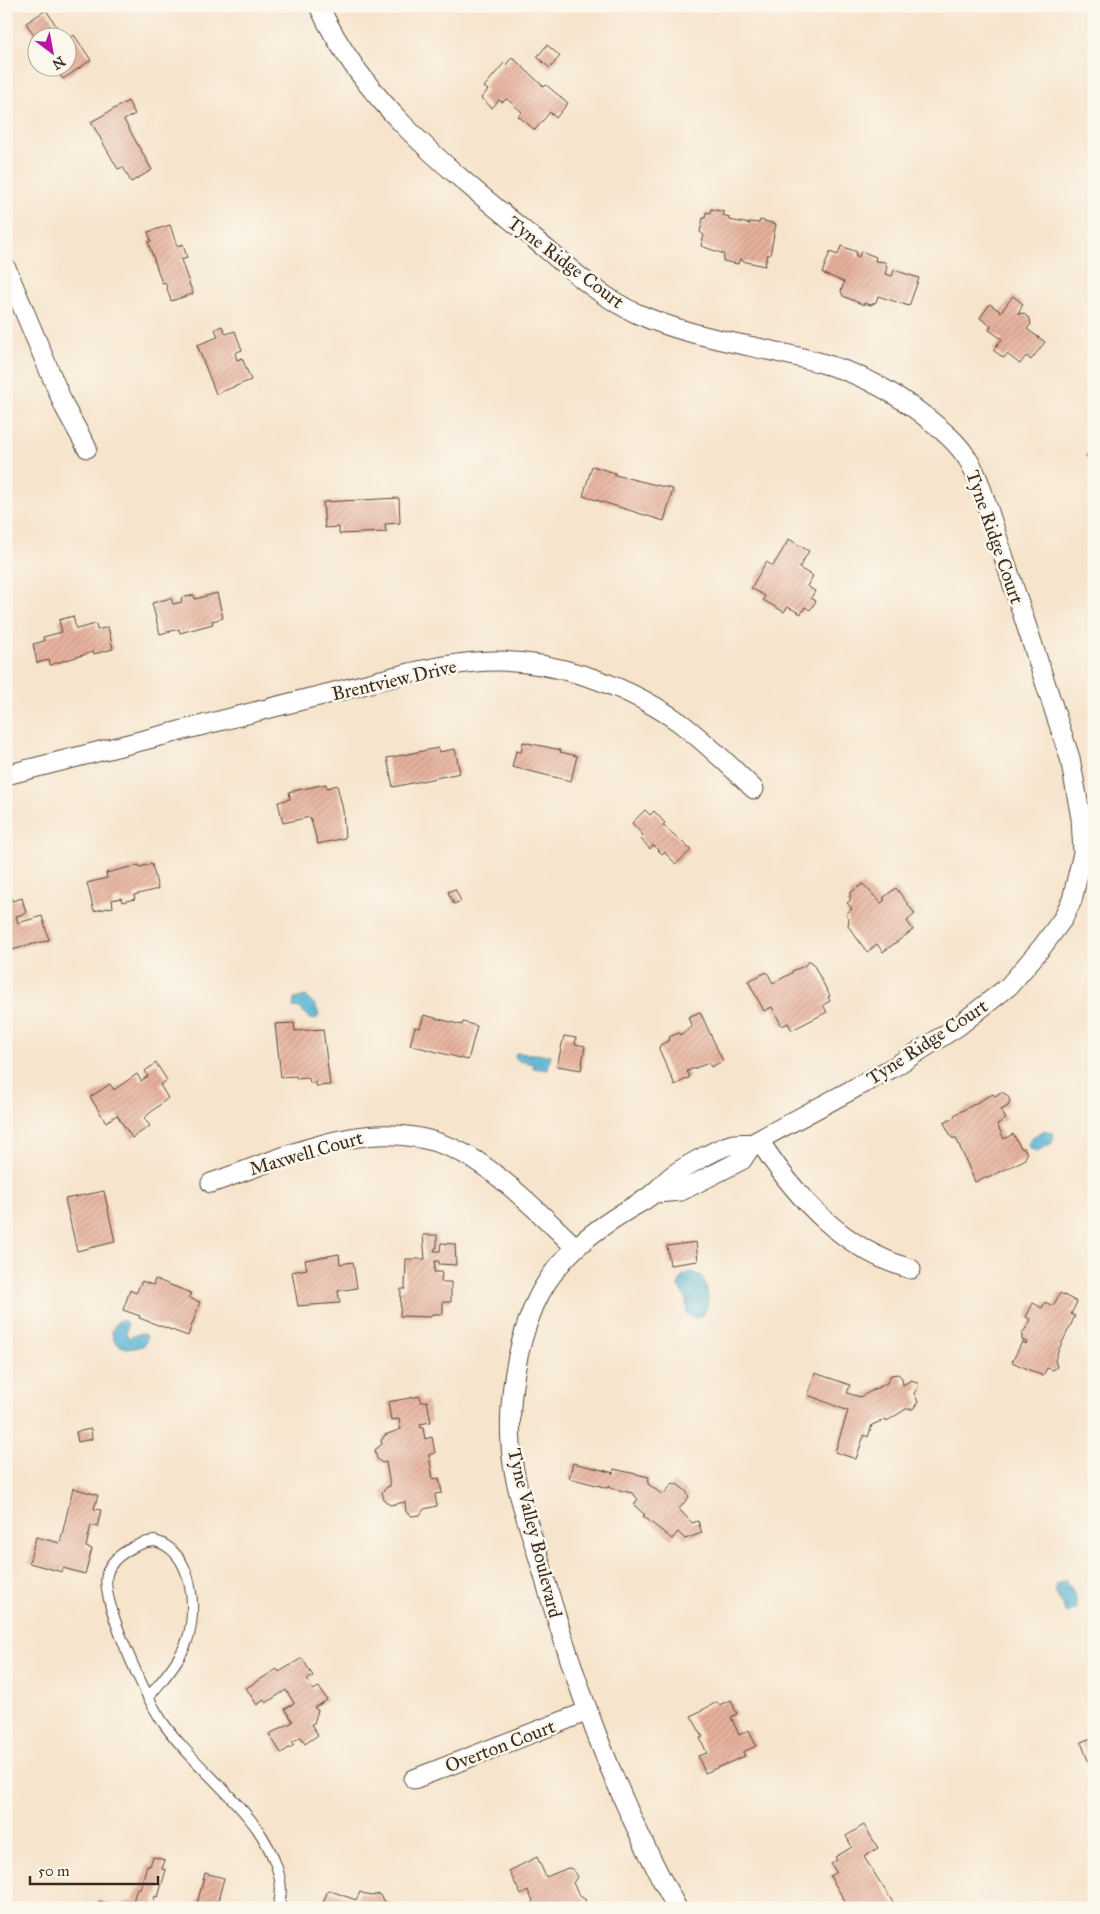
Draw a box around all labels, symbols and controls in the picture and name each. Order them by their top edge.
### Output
north arrow [28,28,78,78]
text: N [49,52,68,73]
street label: Tyne Ridge Court [503,211,629,314]
street label: Tyne Ridge Court [960,467,1029,607]
street label: Brentview Drive [330,654,459,705]
street label: Tyne Ridge Court [862,994,993,1091]
street label: Maxwell Court [246,1126,366,1180]
street label: Tyne Valley Boulevard [503,1446,567,1621]
street label: Overton Court [442,1714,558,1778]
scale bar [30,1854,158,1886]
text: 50 m [38,1862,70,1880]

